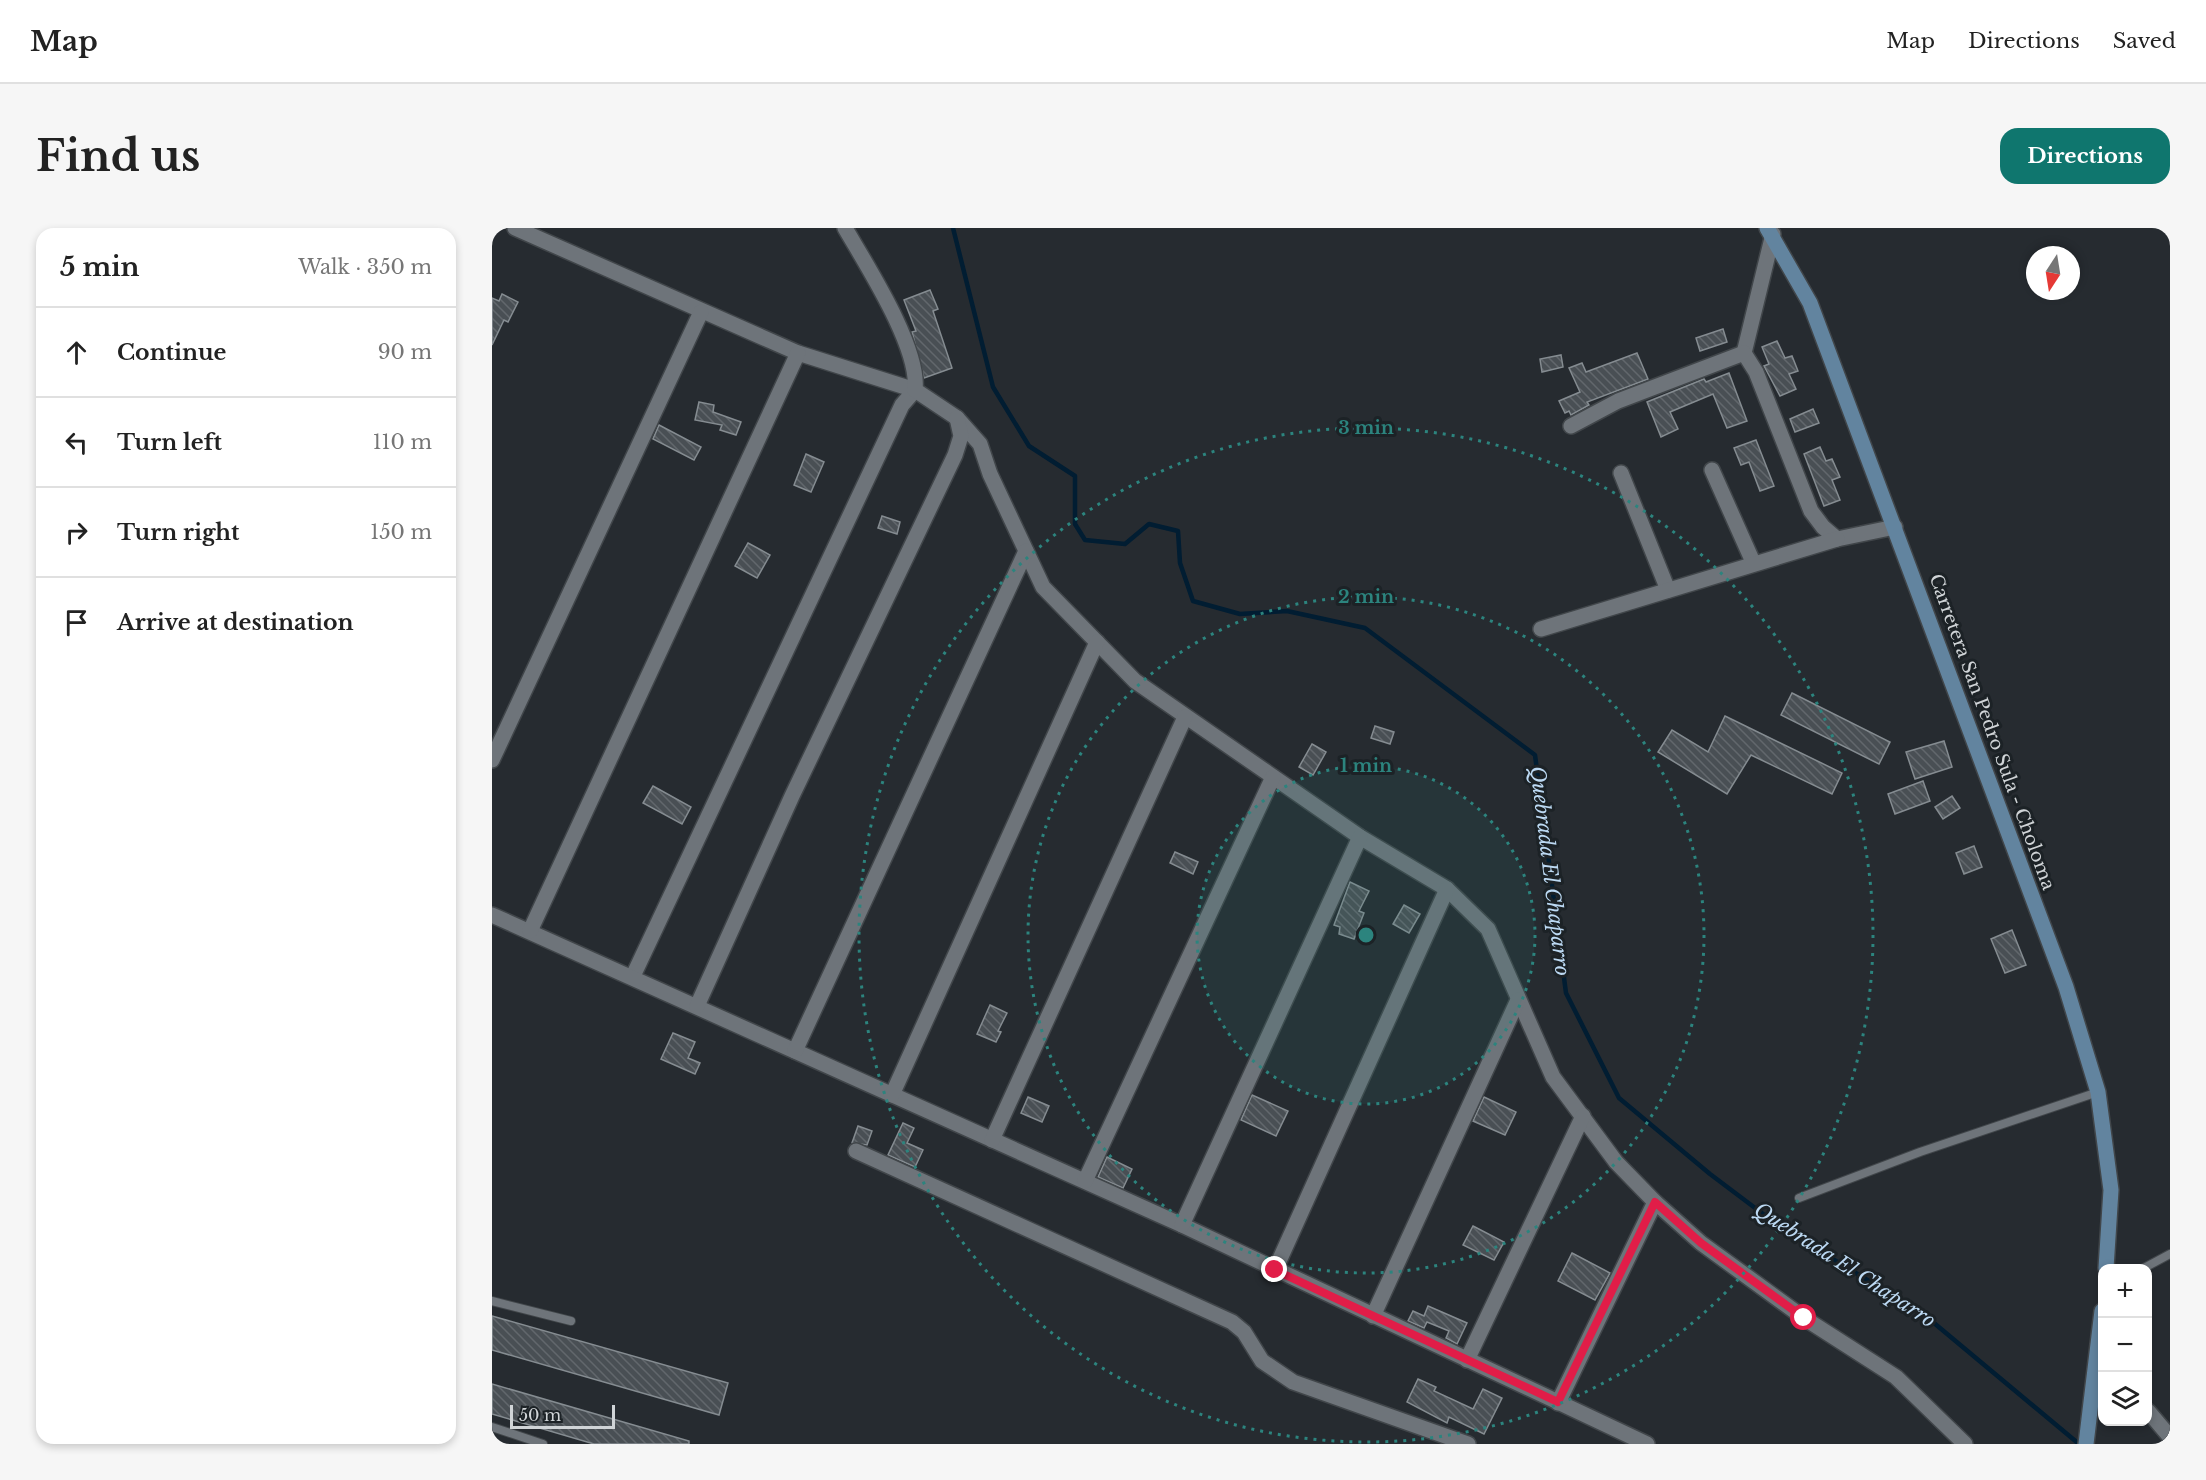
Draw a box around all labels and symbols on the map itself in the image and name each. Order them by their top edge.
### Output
north arrow [2026,246,2080,300]
text: 3 min [1338,417,1394,439]
street label: Carretera San Pedro Sula - Choloma [1924,571,2060,893]
text: 2 min [1338,586,1394,608]
text: 1 min [1340,755,1392,777]
water label: Quebrada El Chaparro [1525,765,1575,977]
centre of rings [1356,925,1376,945]
water label: Quebrada El Chaparro [1750,1197,1940,1333]
route end [1261,1256,1287,1282]
route start [1790,1304,1816,1330]
scale bar [510,1402,615,1430]

